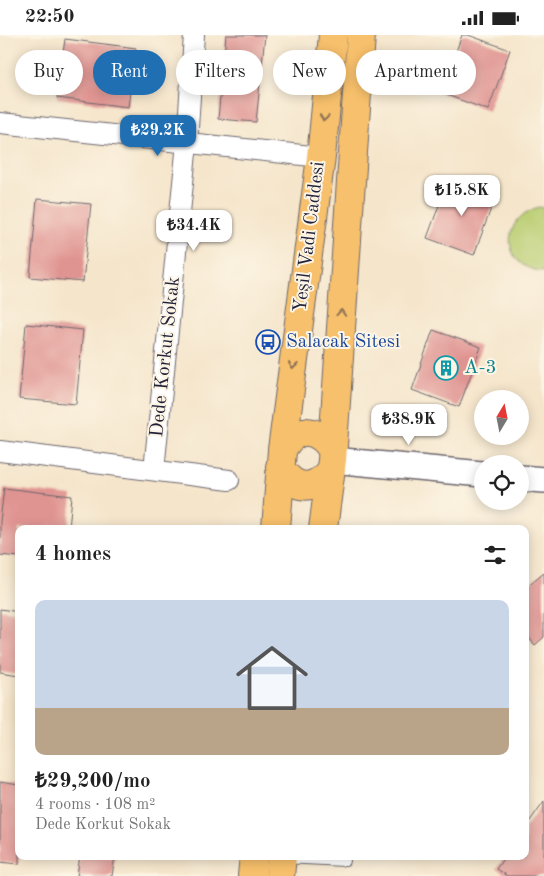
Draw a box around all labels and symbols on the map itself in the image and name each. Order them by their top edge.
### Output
pin: ₺29.2K [117,115,199,157]
one-way arrow [319,115,330,123]
street label: Yeşil Vadi Caddesi [291,160,329,314]
pin: ₺15.8K [421,175,503,217]
pin: ₺34.4K [153,209,235,252]
street label: Dede Korkut Sokak [148,276,184,438]
one-way arrow [335,308,346,316]
bus stop icon: Salacak Sitesi [255,329,281,355]
place label: Salacak Sitesi [286,333,400,352]
building icon: A-3 [433,355,459,381]
place label: A-3 [464,359,497,378]
one-way arrow [288,363,299,371]
north arrow [474,390,529,445]
pin: ₺38.9K [368,403,450,446]

